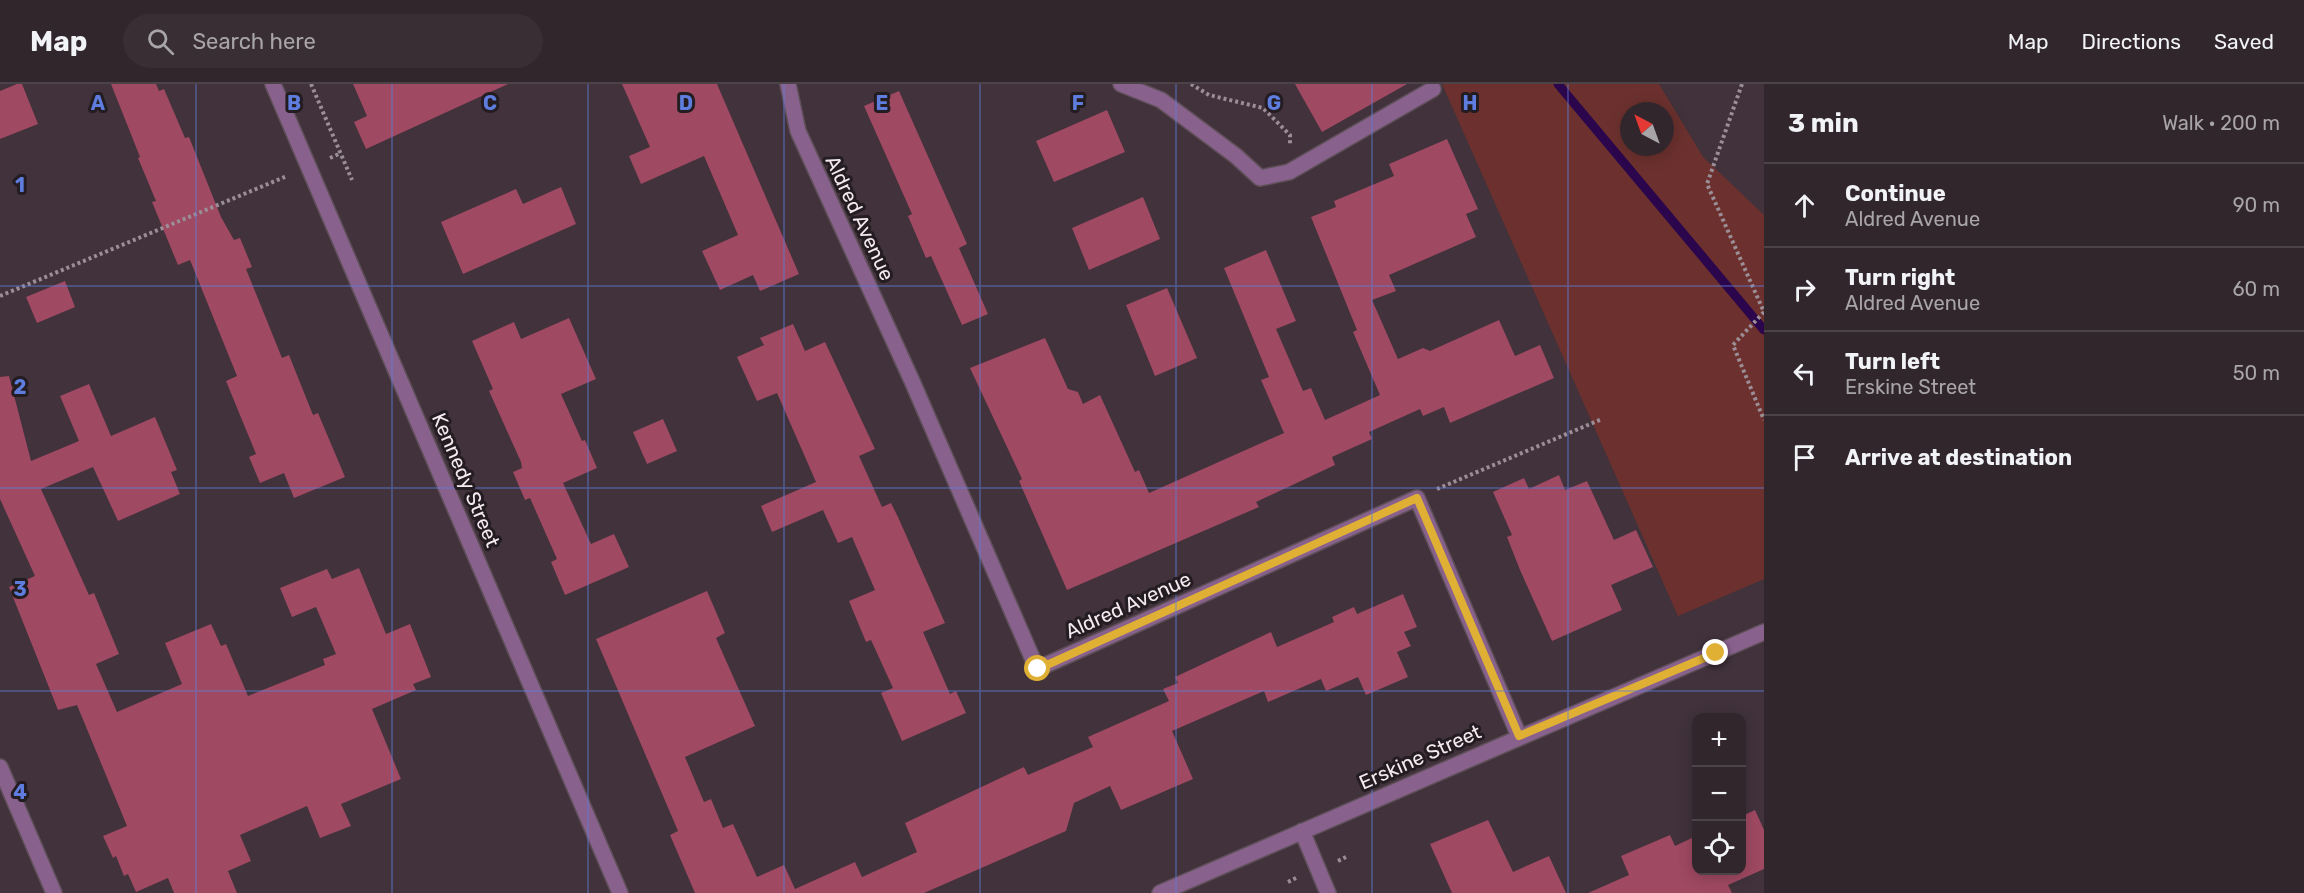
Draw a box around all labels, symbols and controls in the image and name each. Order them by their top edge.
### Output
search box [123,14,543,68]
text: Map [30,25,87,58]
icon: search [144,25,177,58]
text: Search here [192,28,316,55]
text: Map [2008,29,2049,54]
text: Directions [2082,29,2181,54]
text: Saved [2214,29,2274,54]
text: A [91,91,106,115]
text: B [287,91,301,115]
text: C [483,91,497,115]
text: D [679,91,693,115]
text: E [876,91,888,115]
text: F [1072,91,1084,115]
text: G [1267,91,1281,115]
text: H [1463,91,1477,115]
north arrow [1620,102,1674,156]
text: 3 min [1788,108,1859,139]
text: Walk · 200 m [2162,111,2280,135]
street label: Aldred Avenue [821,152,899,284]
text: 1 [15,173,25,197]
text: Continue [1845,180,1946,207]
icon: ahead [1788,189,1821,222]
text: 90 m [2233,193,2280,217]
text: Aldred Avenue [1845,207,1980,231]
text: Turn right [1845,264,1955,291]
icon: right [1788,273,1821,306]
text: 60 m [2233,277,2280,301]
text: Aldred Avenue [1845,291,1980,315]
text: Turn left [1845,348,1940,375]
icon: left [1788,357,1821,390]
text: 50 m [2233,361,2280,385]
text: 2 [14,375,27,399]
text: Erskine Street [1845,375,1976,399]
street label: Kennedy Street [427,409,505,551]
icon: arrive [1788,441,1821,474]
text: Arrive at destination [1845,444,2072,471]
street label: Aldred Avenue [1061,567,1195,643]
text: 3 [13,577,27,601]
route end [1702,639,1728,665]
route start [1024,655,1050,681]
map controls [1692,713,1746,875]
button: + [1692,713,1746,767]
street label: Erskine Street [1355,719,1485,795]
button: − [1692,767,1746,821]
text: 4 [13,780,27,804]
button: locate [1692,821,1746,875]

